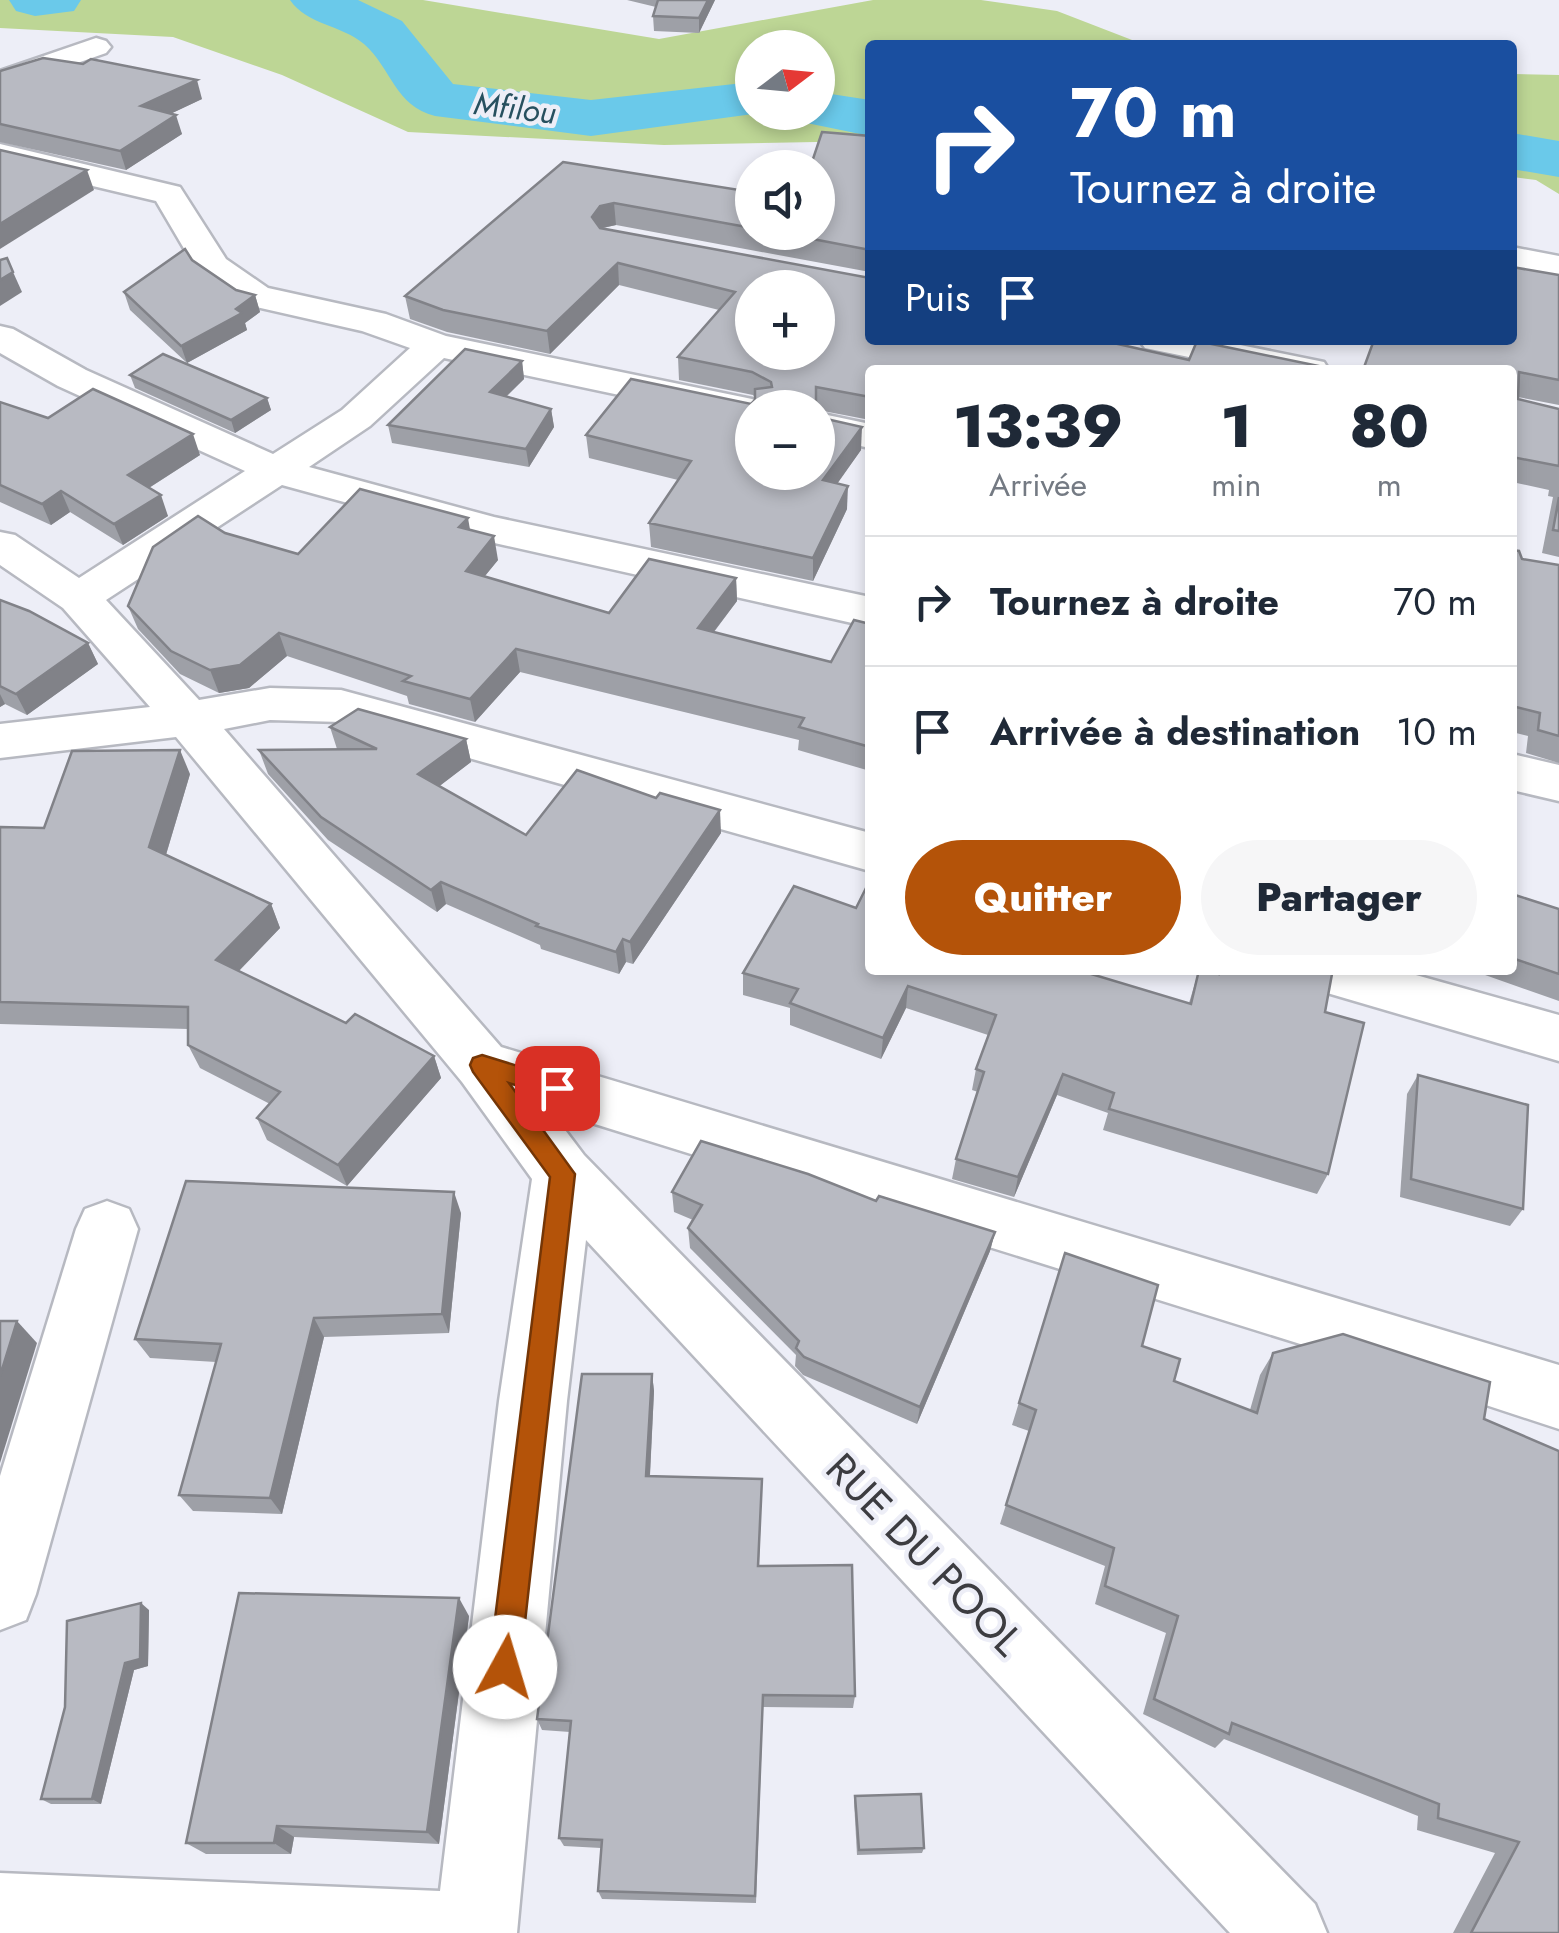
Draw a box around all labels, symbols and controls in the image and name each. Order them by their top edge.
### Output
north arrow [735,30,835,130]
map controls [735,30,835,490]
text: 70 m [1070,62,1237,163]
water label: Mfilou [471,80,559,136]
icon: right [905,80,1035,210]
button: sound [735,150,835,250]
text: Tournez à droite [1070,155,1376,220]
button: + [735,270,835,370]
text: Puis [905,270,970,325]
icon: arrive [990,270,1045,325]
text: 13:39 [953,383,1123,470]
text: 1 [1220,383,1252,470]
text: 80 [1349,383,1429,470]
button: − [735,390,835,490]
text: Arrivée [989,462,1087,508]
text: min [1211,462,1261,508]
text: m [1377,462,1402,508]
icon: right [905,574,960,629]
text: Tournez à droite [990,574,1279,629]
text: 70 m [1393,574,1477,629]
icon: arrive [905,704,960,759]
text: Arrivée à destination [990,704,1360,759]
text: 10 m [1396,704,1477,759]
button: Quitter [905,840,1181,955]
button: Partager [1201,840,1477,955]
pin [515,1046,600,1131]
icon: arrive [530,1061,585,1116]
street label: RUE DU POOL [812,1439,1037,1670]
position arrow [453,1615,557,1719]

